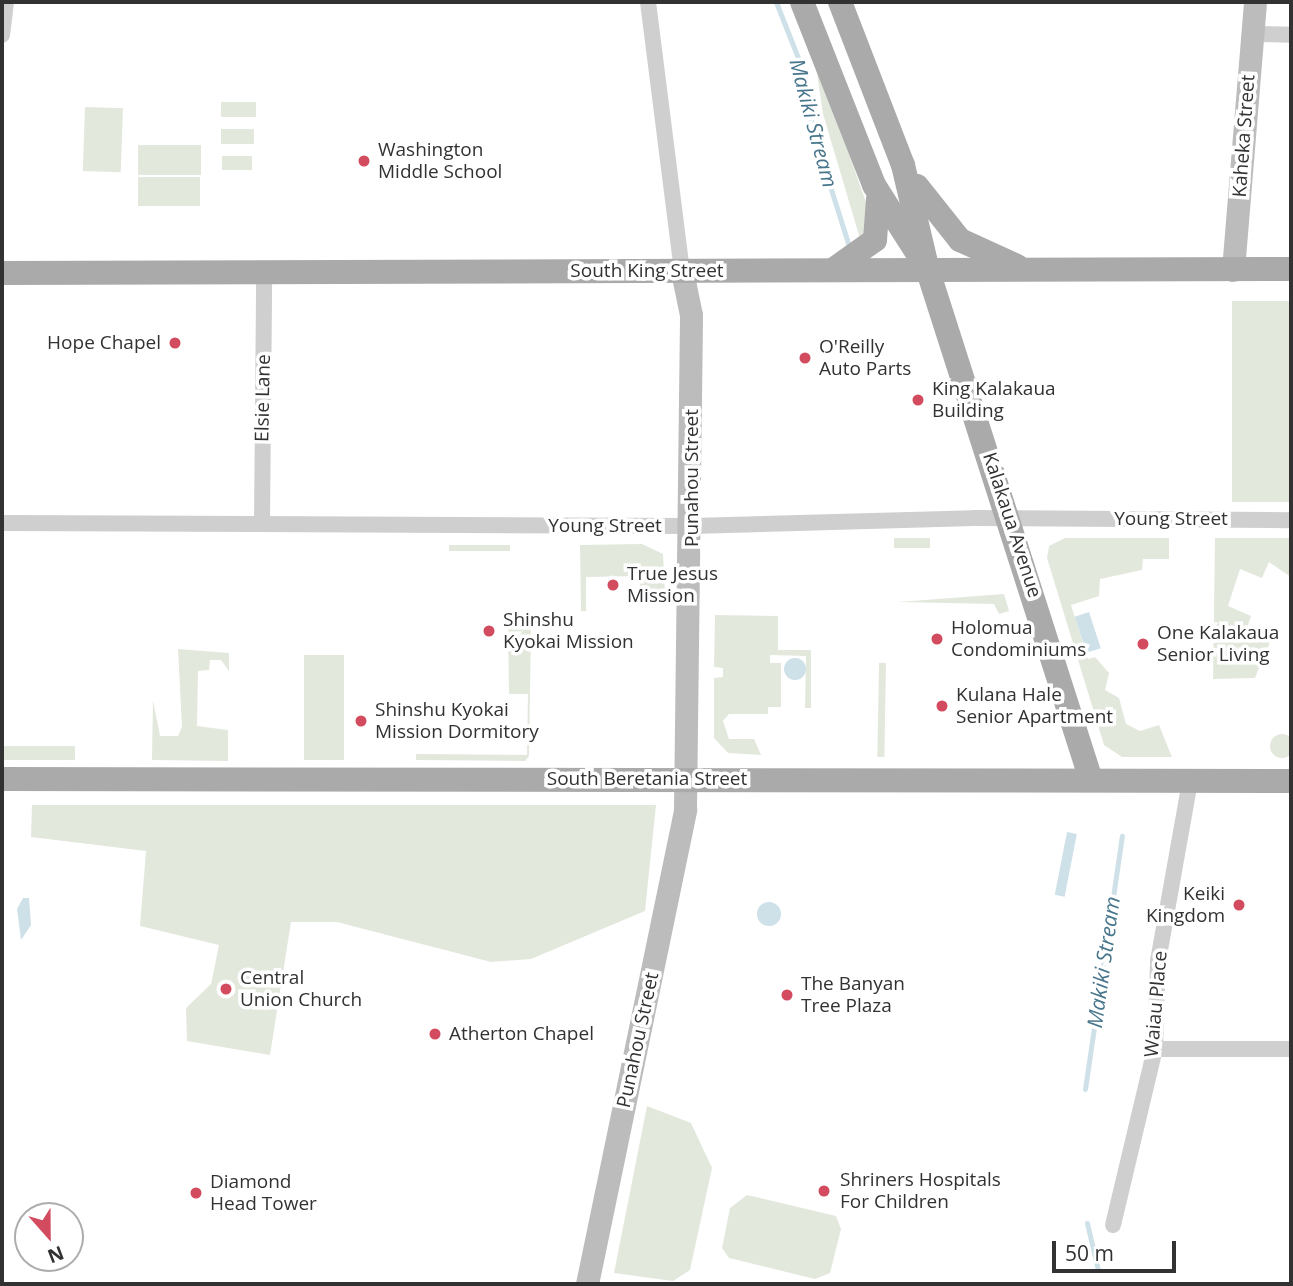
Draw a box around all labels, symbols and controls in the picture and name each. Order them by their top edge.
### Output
water label: Makiki Stream [785,56,843,190]
street label: Kaheka Street [1228,74,1260,198]
place label: Washington Middle School [378,139,502,183]
marker: Washington Middle School [356,153,372,169]
street label: South King Street [570,260,724,282]
place label: Hope Chapel [47,332,161,354]
marker: Hope Chapel [167,335,183,351]
place label: O'Reilly Auto Parts [819,336,911,380]
marker: O'Reilly Auto Parts [797,350,813,366]
street label: Elsie Lane [251,354,275,442]
place label: King Kalakaua Building [932,378,1056,422]
marker: King Kalakaua Building [910,392,926,408]
street label: Punahou Street [681,409,703,547]
street label: Kalakaua Avenue [978,449,1046,601]
street label: Young Street [1114,508,1228,530]
street label: Young Street [548,515,662,537]
place label: True Jesus Mission [627,563,718,607]
marker: True Jesus Mission [605,577,621,593]
place label: Shinshu Kyokai Mission [503,609,634,653]
place label: Holomua Condominiums [951,617,1086,661]
place label: One Kalakaua Senior Living [1157,622,1279,666]
marker: Shinshu Kyokai Mission [481,623,497,639]
marker: Holomua Condominiums [929,631,945,647]
marker: One Kalakaua Senior Living [1135,636,1151,652]
place label: Kulana Hale Senior Apartment [956,684,1113,728]
marker: Kulana Hale Senior Apartment [934,698,950,714]
place label: Shinshu Kyokai Mission Dormitory [375,699,539,743]
marker: Shinshu Kyokai Mission Dormitory [353,713,369,729]
street label: South Beretania Street [547,768,747,790]
place label: Keiki Kingdom [1146,883,1225,927]
water label: Makiki Stream [1081,895,1125,1029]
marker: Keiki Kingdom [1231,897,1247,913]
street label: Waiau Place [1140,950,1172,1058]
place label: Central Union Church [240,967,362,1011]
street label: Punahou Street [613,970,663,1110]
place label: The Banyan Tree Plaza [801,973,905,1017]
marker: Central Union Church [218,981,234,997]
marker: The Banyan Tree Plaza [779,987,795,1003]
place label: Atherton Chapel [449,1023,594,1045]
marker: Atherton Chapel [427,1026,443,1042]
place label: Shriners Hospitals For Children [840,1169,1001,1213]
place label: Diamond Head Tower [210,1171,317,1215]
marker: Shriners Hospitals For Children [814,1181,834,1201]
marker: Diamond Head Tower [188,1185,204,1201]
north arrow [14,1202,84,1272]
scale bar [1055,1226,1179,1270]
text: 50 m [1065,1239,1114,1267]
text: N [44,1240,68,1270]

